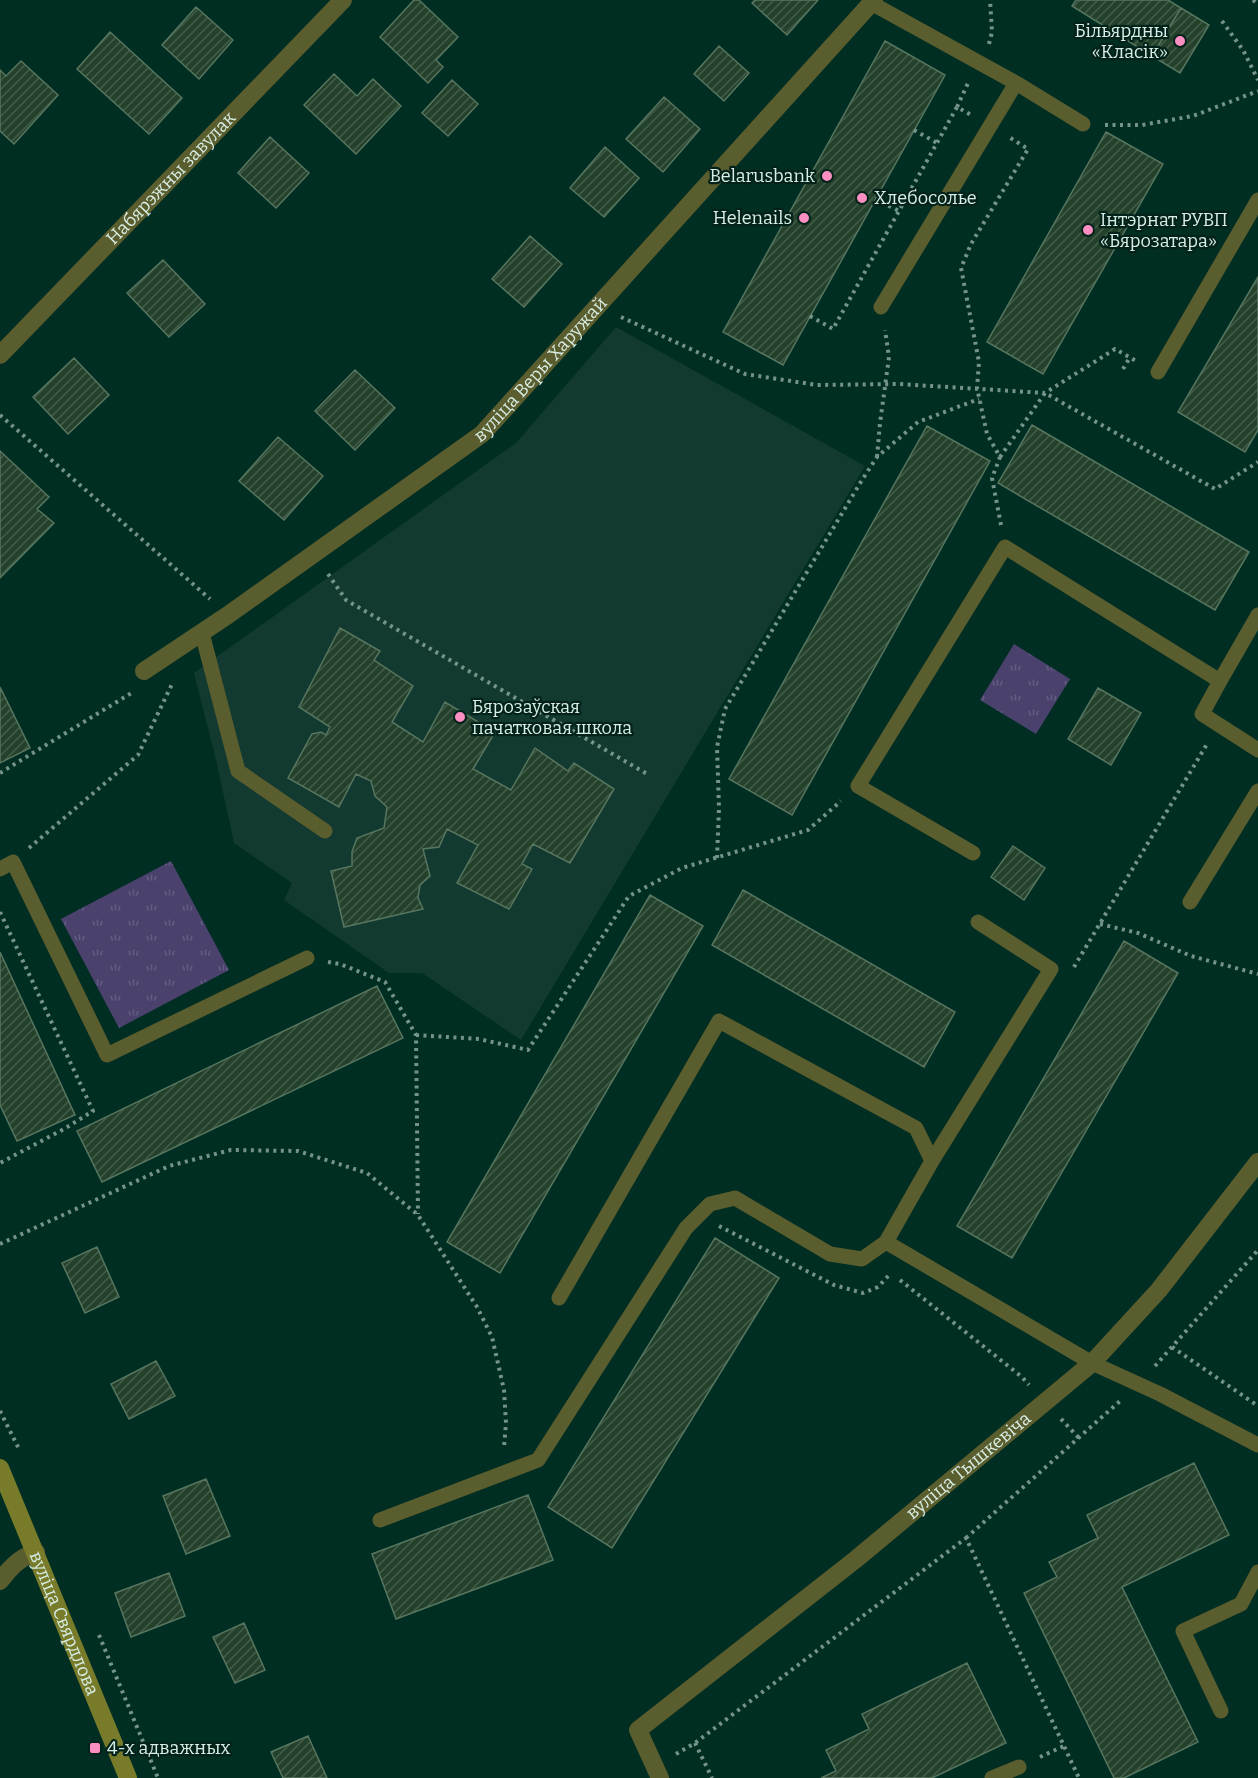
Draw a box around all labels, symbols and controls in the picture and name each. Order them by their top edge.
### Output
place label: Більярдны «Класік» [1075,20,1168,63]
marker: Більярдны «Класік» [1173,34,1187,48]
street label: Набярэжны завулак [102,107,241,249]
place label: Belarusbank [709,165,816,187]
marker: Belarusbank [820,169,834,183]
place label: Хлебосолье [874,187,977,209]
marker: Хлебосолье [855,191,869,205]
place label: Helenails [713,207,792,229]
place label: Інтэрнат РУВП «Бярозатара» [1100,209,1228,252]
marker: Helenails [797,211,811,225]
marker: Інтэрнат РУВП «Бярозатара» [1081,223,1095,237]
street label: вуліца Веры Харужай [470,292,612,447]
place label: Бярозаўская пачатковая школа [472,696,632,739]
marker: Бярозаўская пачатковая школа [453,710,467,724]
street label: вуліца Тышкевіча [902,1407,1035,1524]
street label: вуліца Свярдлова [25,1548,104,1699]
place label: 4-х адважных [107,1737,230,1759]
marker: 4-х адважных [88,1741,102,1755]

